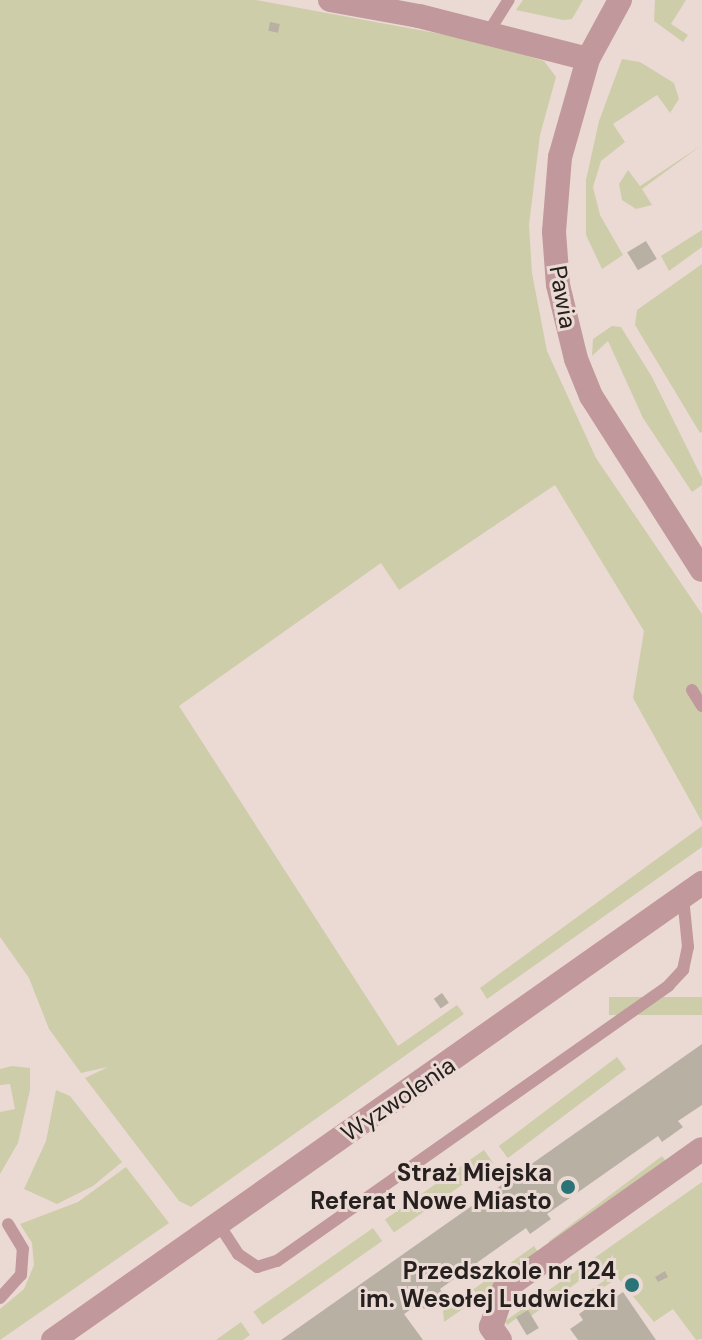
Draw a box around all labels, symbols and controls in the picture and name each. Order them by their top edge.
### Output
street label: Pawia [543,263,583,331]
street label: Wyzwolenia [336,1050,460,1148]
place label: Straż Miejska Referat Nowe Miasto [310,1159,552,1215]
marker: Straż Miejska Referat Nowe Miasto [559,1178,577,1196]
place label: Przedszkole nr 124 im. Wesołej Ludwiczki [359,1257,616,1313]
marker: Przedszkole nr 124 im. Wesołej Ludwiczki [623,1276,641,1294]

